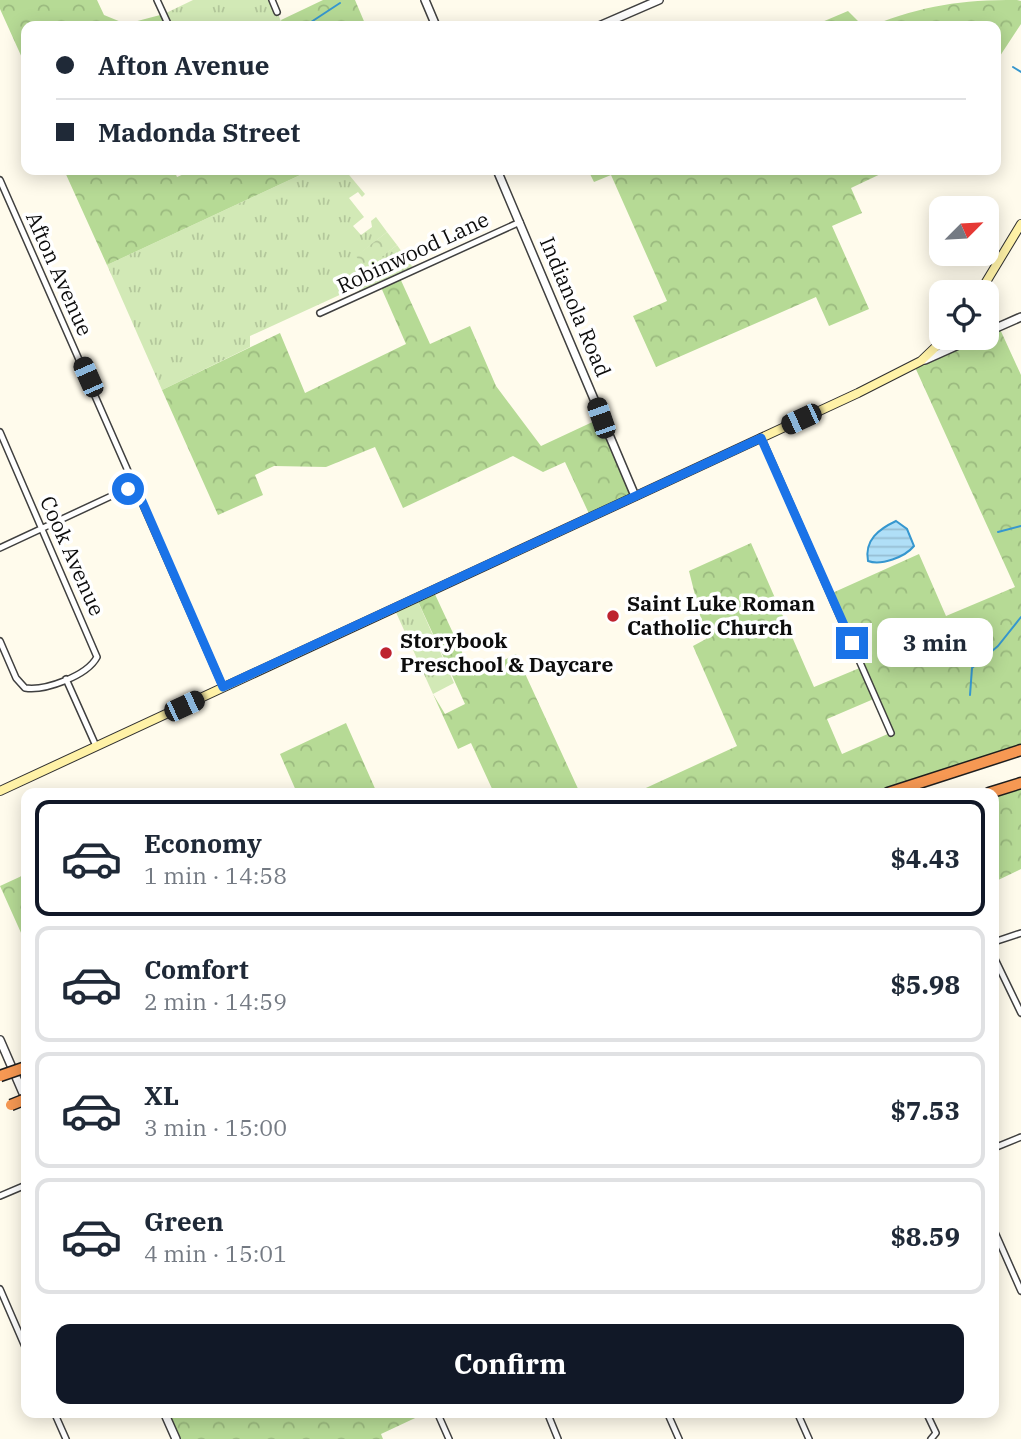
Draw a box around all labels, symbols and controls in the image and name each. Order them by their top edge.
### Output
text: Afton Avenue [98,48,269,82]
text: Madonda Street [98,115,300,149]
north arrow [929,196,999,266]
map controls [929,196,999,350]
street label: Robinwood Lane [332,205,493,300]
street label: Afton Avenue [20,207,100,340]
street label: Indianola Road [534,232,618,381]
button: locate [929,280,999,350]
car [70,354,107,400]
car [585,395,618,441]
car [778,401,825,437]
route start [112,473,144,505]
street label: Cook Avenue [34,491,112,620]
place label: Saint Luke Roman Catholic Church [627,589,815,641]
marker: Saint Luke Roman Catholic Church [605,608,621,624]
callout: 3 min [876,618,992,668]
place label: Storybook Preschool & Daycare [400,626,613,678]
route end [836,627,868,659]
text: 3 min [903,627,967,657]
marker: Storybook Preschool & Daycare [378,645,394,661]
car [161,688,208,724]
text: Economy [144,826,262,860]
icon: car [60,827,123,890]
text: $4.43 [890,841,960,875]
text: 1 min · 14:58 [144,860,287,890]
text: Comfort [144,952,249,986]
icon: car [60,953,123,1016]
text: $5.98 [890,967,960,1001]
text: 2 min · 14:59 [144,986,287,1016]
text: XL [144,1078,179,1112]
icon: car [60,1079,123,1142]
text: $7.53 [890,1093,960,1127]
text: 3 min · 15:00 [144,1112,287,1142]
text: Green [144,1204,224,1238]
icon: car [60,1205,123,1268]
text: $8.59 [890,1219,960,1253]
text: 4 min · 15:01 [144,1238,287,1268]
button: Confirm [56,1324,964,1404]

